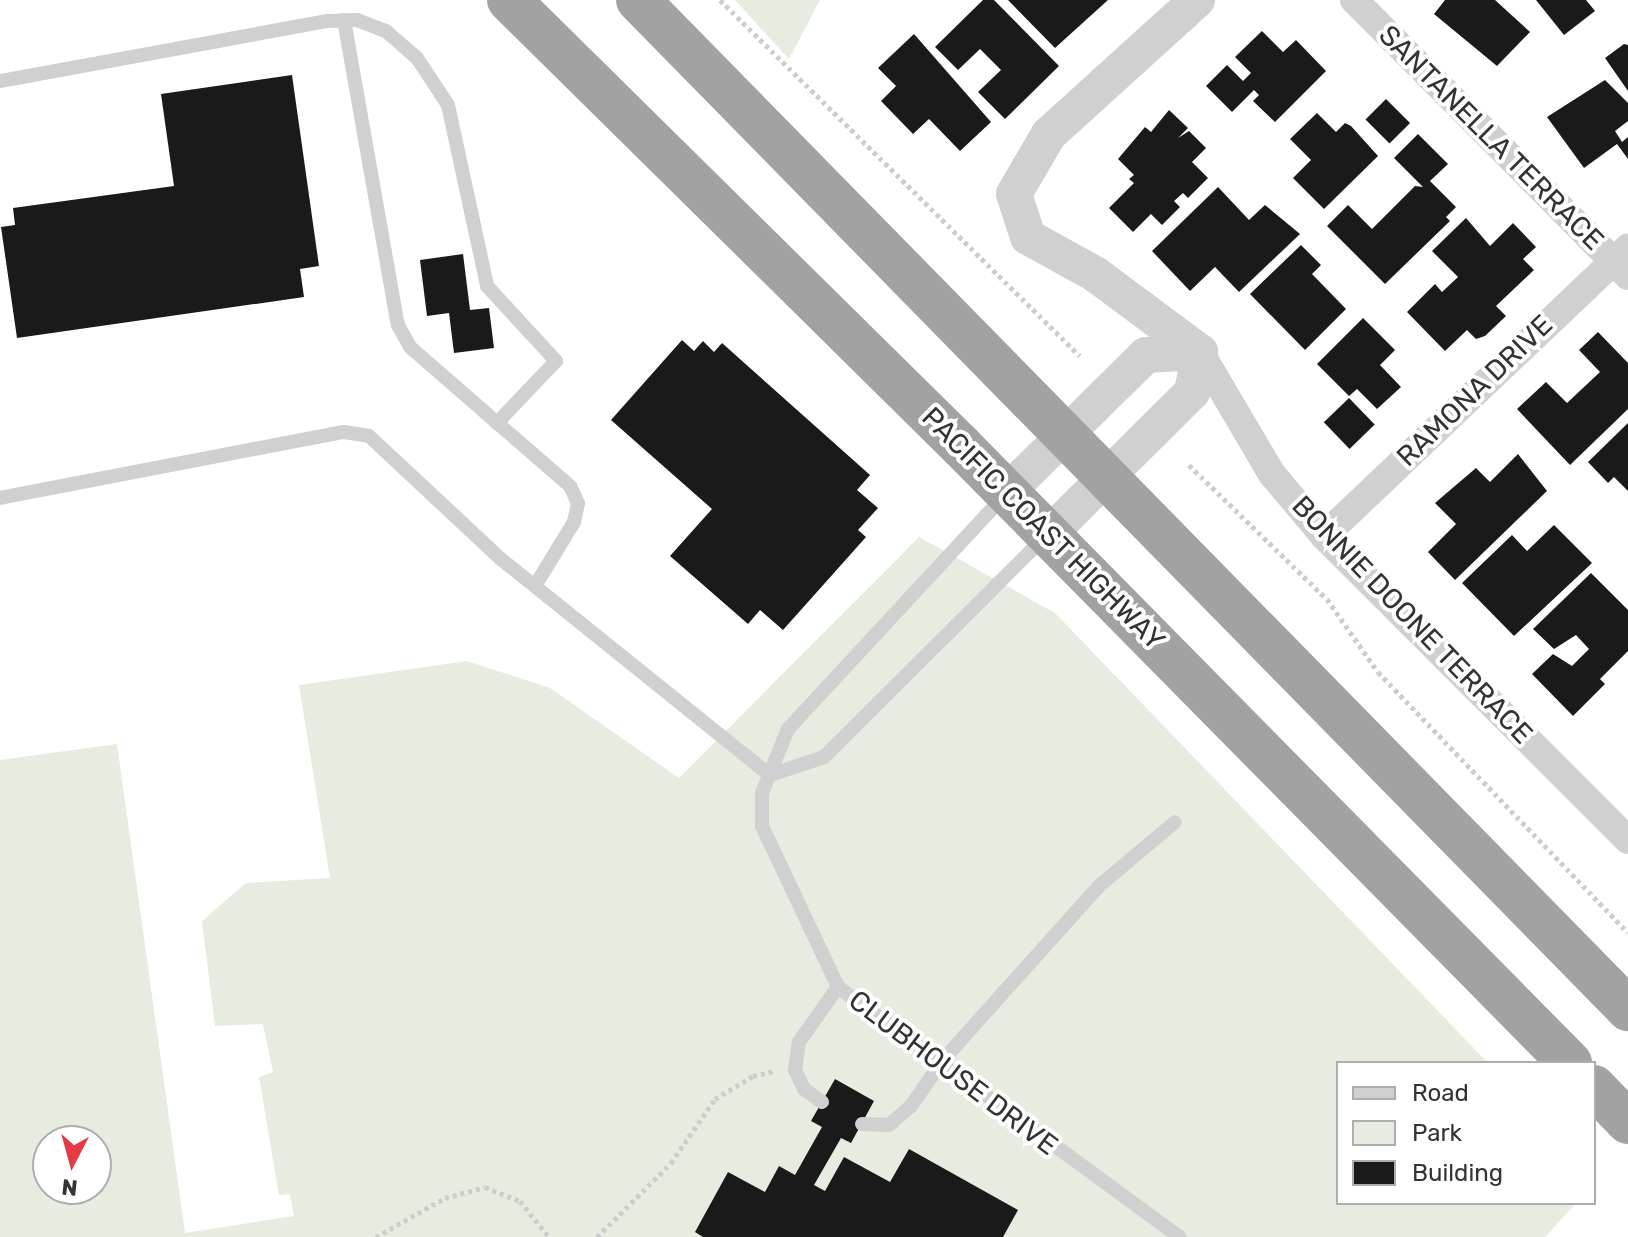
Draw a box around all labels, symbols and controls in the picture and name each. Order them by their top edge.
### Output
street label: SANTANELLA TERRACE [1371,18,1611,258]
street label: RAMONA DRIVE [1390,308,1560,474]
street label: PACIFIC COAST HIGHWAY [914,400,1172,658]
street label: BONNIE DOONE TERRACE [1284,489,1540,751]
street label: CLUBHOUSE DRIVE [842,984,1064,1162]
legend [1336,1061,1596,1205]
text: Road [1412,1079,1469,1107]
text: Park [1412,1119,1462,1147]
north arrow [32,1125,112,1205]
text: Building [1412,1159,1503,1187]
text: N [60,1173,79,1202]

